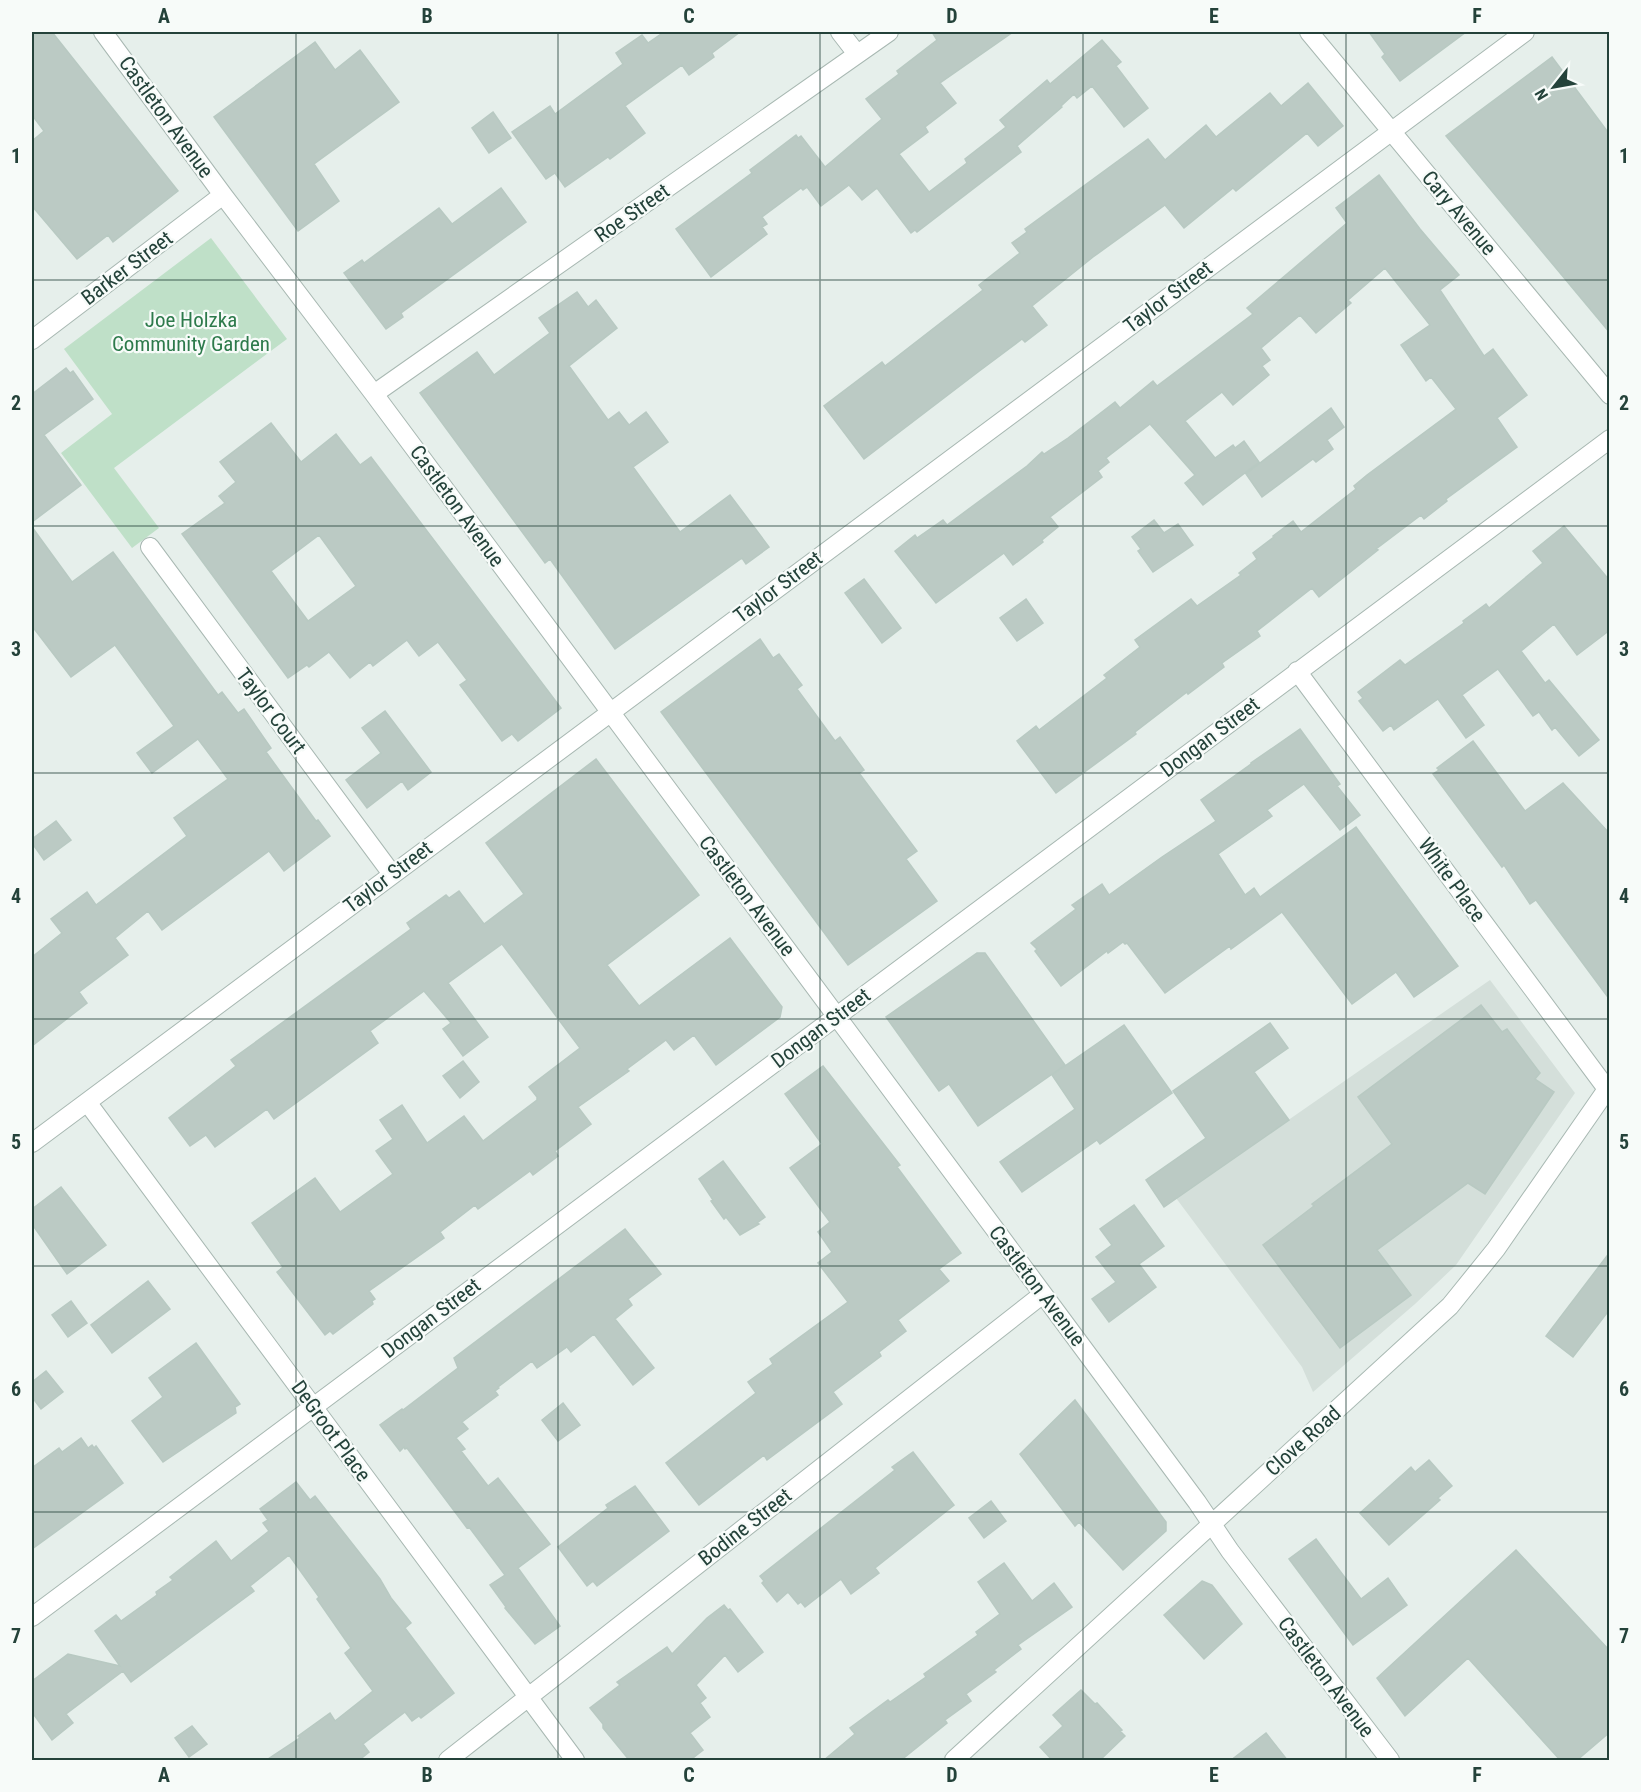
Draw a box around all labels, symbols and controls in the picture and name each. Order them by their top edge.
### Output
text: A [158,4,170,28]
text: B [421,4,433,28]
text: C [683,4,695,28]
text: D [946,4,958,28]
text: E [1209,4,1219,28]
text: F [1472,4,1482,28]
street label: Castleton Avenue [114,52,218,183]
north arrow [1524,57,1584,117]
text: N [1531,85,1552,104]
text: 1 [11,144,21,168]
text: 1 [1619,144,1629,168]
street label: Cary Avenue [1417,166,1501,260]
street label: Roe Street [590,179,674,247]
street label: Barker Street [77,226,177,310]
street label: Taylor Street [1119,256,1217,338]
park label: Joe Holzka Community Garden [112,308,270,356]
text: 2 [11,391,21,415]
text: 2 [1619,391,1629,415]
street label: Castleton Avenue [405,441,509,572]
street label: Taylor Street [729,546,827,628]
text: 3 [11,637,21,661]
text: 3 [1619,637,1629,661]
street label: Taylor Court [231,664,311,758]
street label: Dongan Street [1156,692,1264,782]
street label: Castleton Avenue [694,831,800,961]
street label: White Place [1414,833,1491,927]
street label: Taylor Street [339,836,437,918]
text: 4 [11,884,21,908]
text: 4 [1619,884,1629,908]
street label: Dongan Street [767,983,875,1073]
text: 5 [11,1130,21,1154]
text: 5 [1619,1130,1629,1154]
street label: Castleton Avenue [984,1221,1090,1351]
street label: Dongan Street [377,1273,485,1363]
street label: DeGroot Place [286,1376,376,1486]
text: 6 [11,1377,21,1401]
text: 6 [1619,1377,1629,1401]
street label: Clove Road [1260,1401,1346,1481]
street label: Bodine Street [694,1483,796,1571]
street label: Castleton Avenue [1273,1612,1379,1742]
text: 7 [11,1624,21,1648]
text: 7 [1619,1624,1629,1648]
text: A [158,1763,170,1787]
text: B [421,1763,433,1787]
text: C [683,1763,695,1787]
text: D [946,1763,958,1787]
text: E [1209,1763,1219,1787]
text: F [1472,1763,1482,1787]

